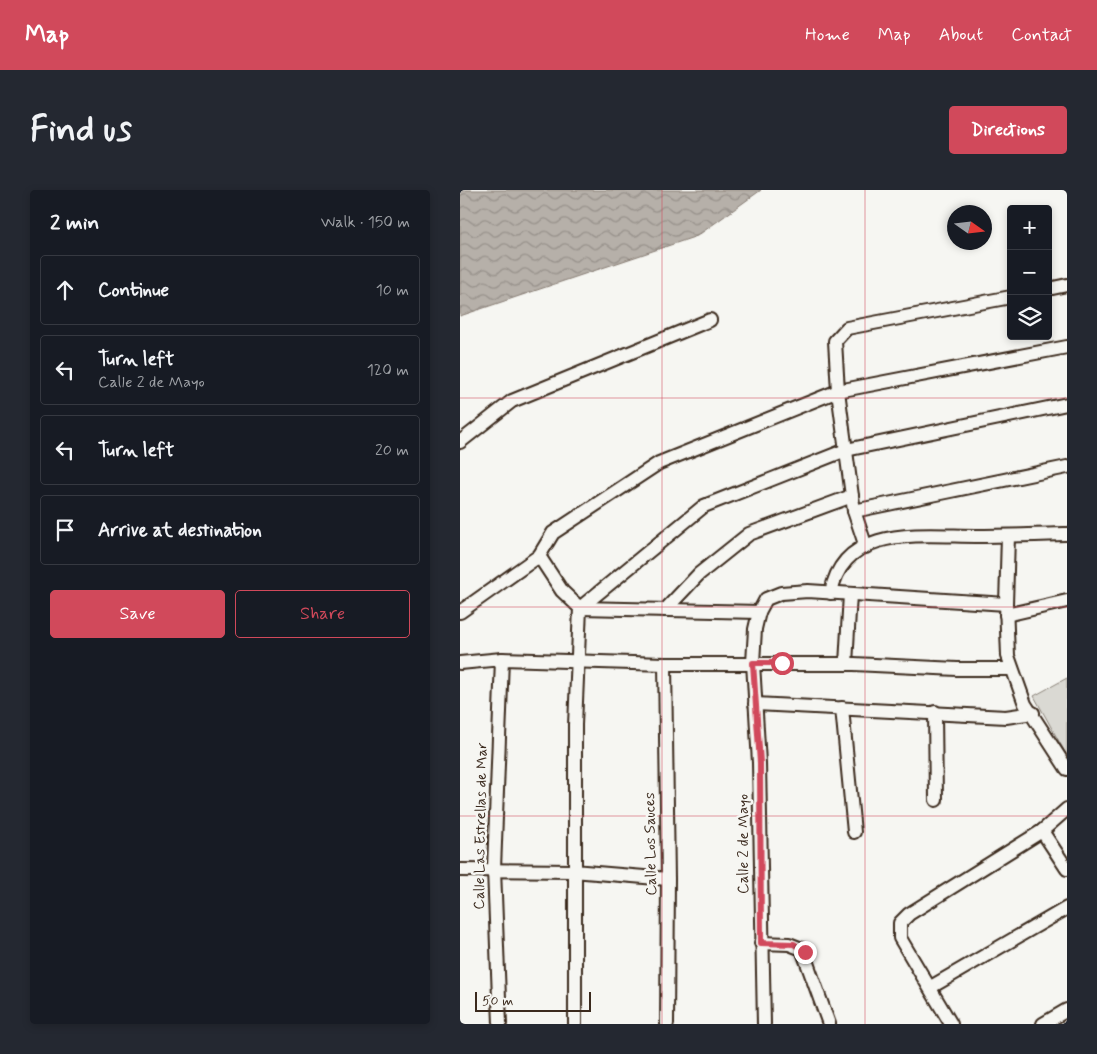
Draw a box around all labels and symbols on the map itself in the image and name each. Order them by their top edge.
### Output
north arrow [947,205,992,250]
route start [771,652,794,675]
street label: Calle Las Estrellas de Mar [470,742,492,910]
street label: Calle Los Sauces [640,792,662,896]
street label: Calle 2 de Mayo [734,794,754,894]
route end [794,941,817,964]
scale bar [475,989,591,1012]

